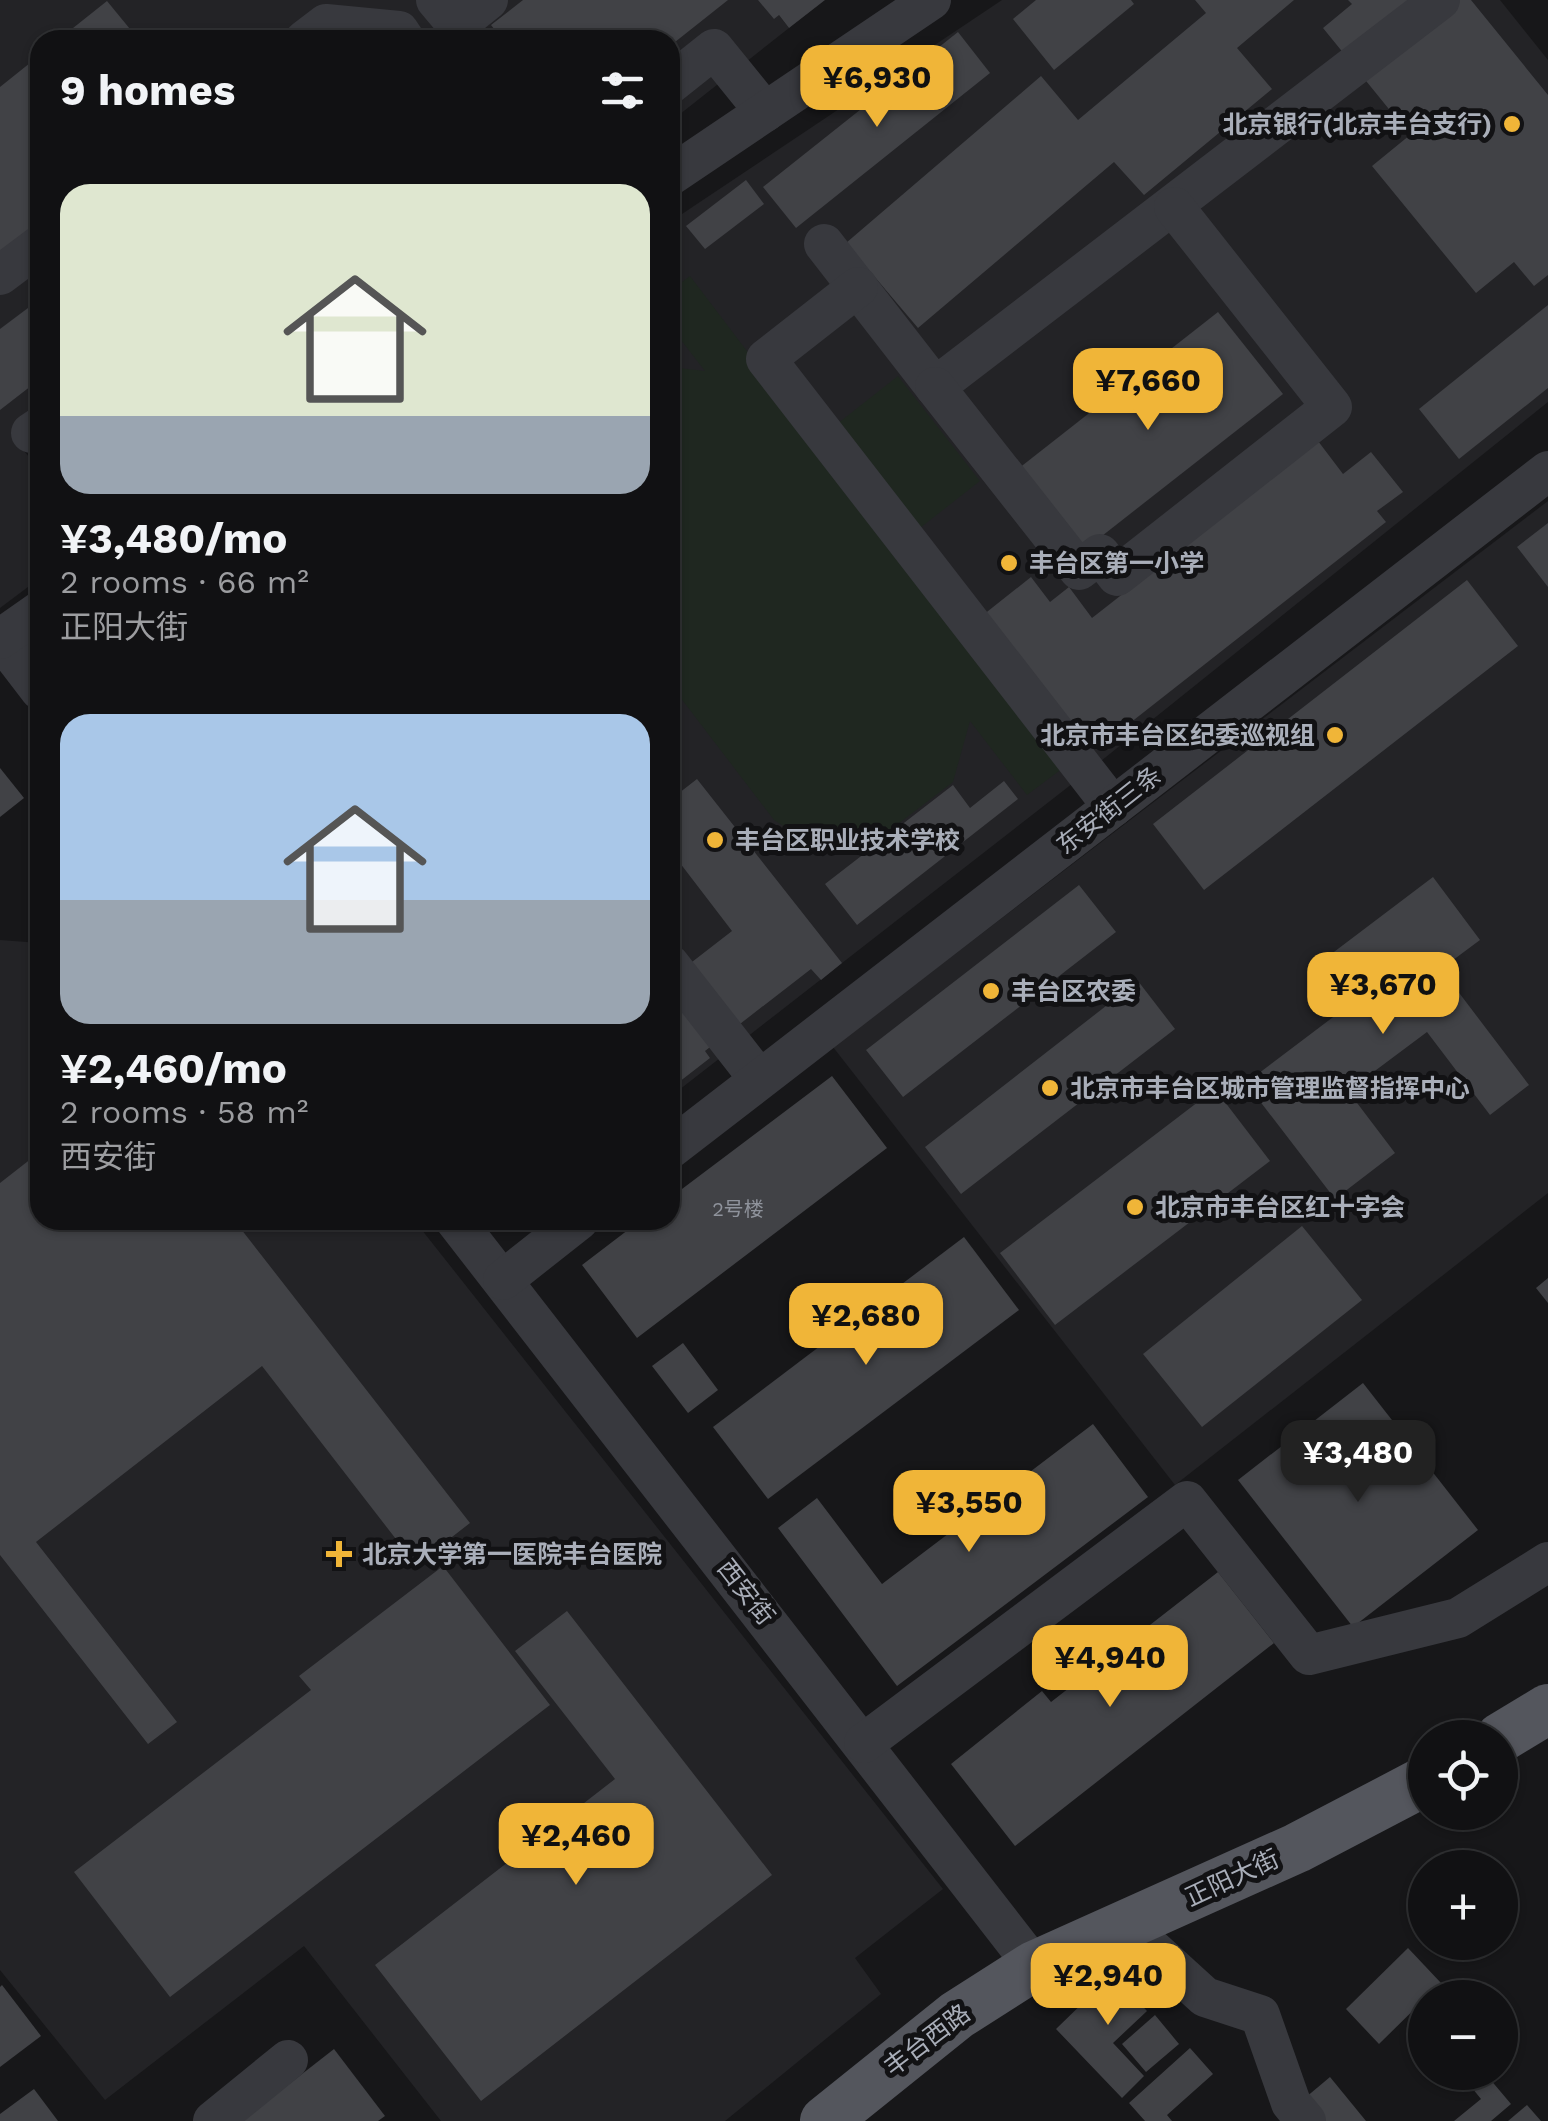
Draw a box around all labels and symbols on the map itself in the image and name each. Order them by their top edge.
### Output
pin: ¥6,930 [796,45,958,130]
place label: 北京银行(北京丰台支行) [1222,110,1492,139]
marker: 北京银行(北京丰台支行) [1501,113,1523,135]
pin: ¥7,660 [1067,348,1229,433]
place label: 丰台区第一小学 [1029,549,1204,578]
marker: 丰台区第一小学 [998,552,1020,574]
place label: 北京市丰台区纪委巡视组 [1040,721,1315,750]
marker: 北京市丰台区纪委巡视组 [1324,724,1346,746]
street label: 东安街三条 [1051,760,1167,860]
place label: 丰台区职业技术学校 [735,826,960,855]
marker: 丰台区职业技术学校 [704,829,726,851]
pin: ¥3,670 [1302,952,1464,1037]
place label: 丰台区农委 [1011,977,1136,1006]
marker: 丰台区农委 [980,980,1002,1002]
place label: 北京市丰台区城市管理监督指挥中心 [1070,1074,1470,1103]
marker: 北京市丰台区城市管理监督指挥中心 [1039,1077,1061,1099]
place label: 北京市丰台区红十字会 [1155,1193,1405,1222]
marker: 北京市丰台区红十字会 [1124,1196,1146,1218]
house number: 2号楼 [712,1197,764,1221]
pin: ¥2,680 [785,1283,947,1368]
pin: ¥3,480 [1277,1420,1439,1505]
pin: ¥3,550 [888,1470,1050,1555]
place label: 北京大学第一医院丰台医院 [362,1540,662,1569]
marker: 北京大学第一医院丰台医院 [326,1541,352,1567]
street label: 西安街 [711,1554,781,1630]
pin: ¥4,940 [1029,1625,1191,1710]
pin: ¥2,460 [495,1803,657,1888]
street label: 正阳大街 [1181,1844,1283,1912]
pin: ¥2,940 [1027,1943,1189,2028]
street label: 丰台西路 [878,1998,976,2082]

